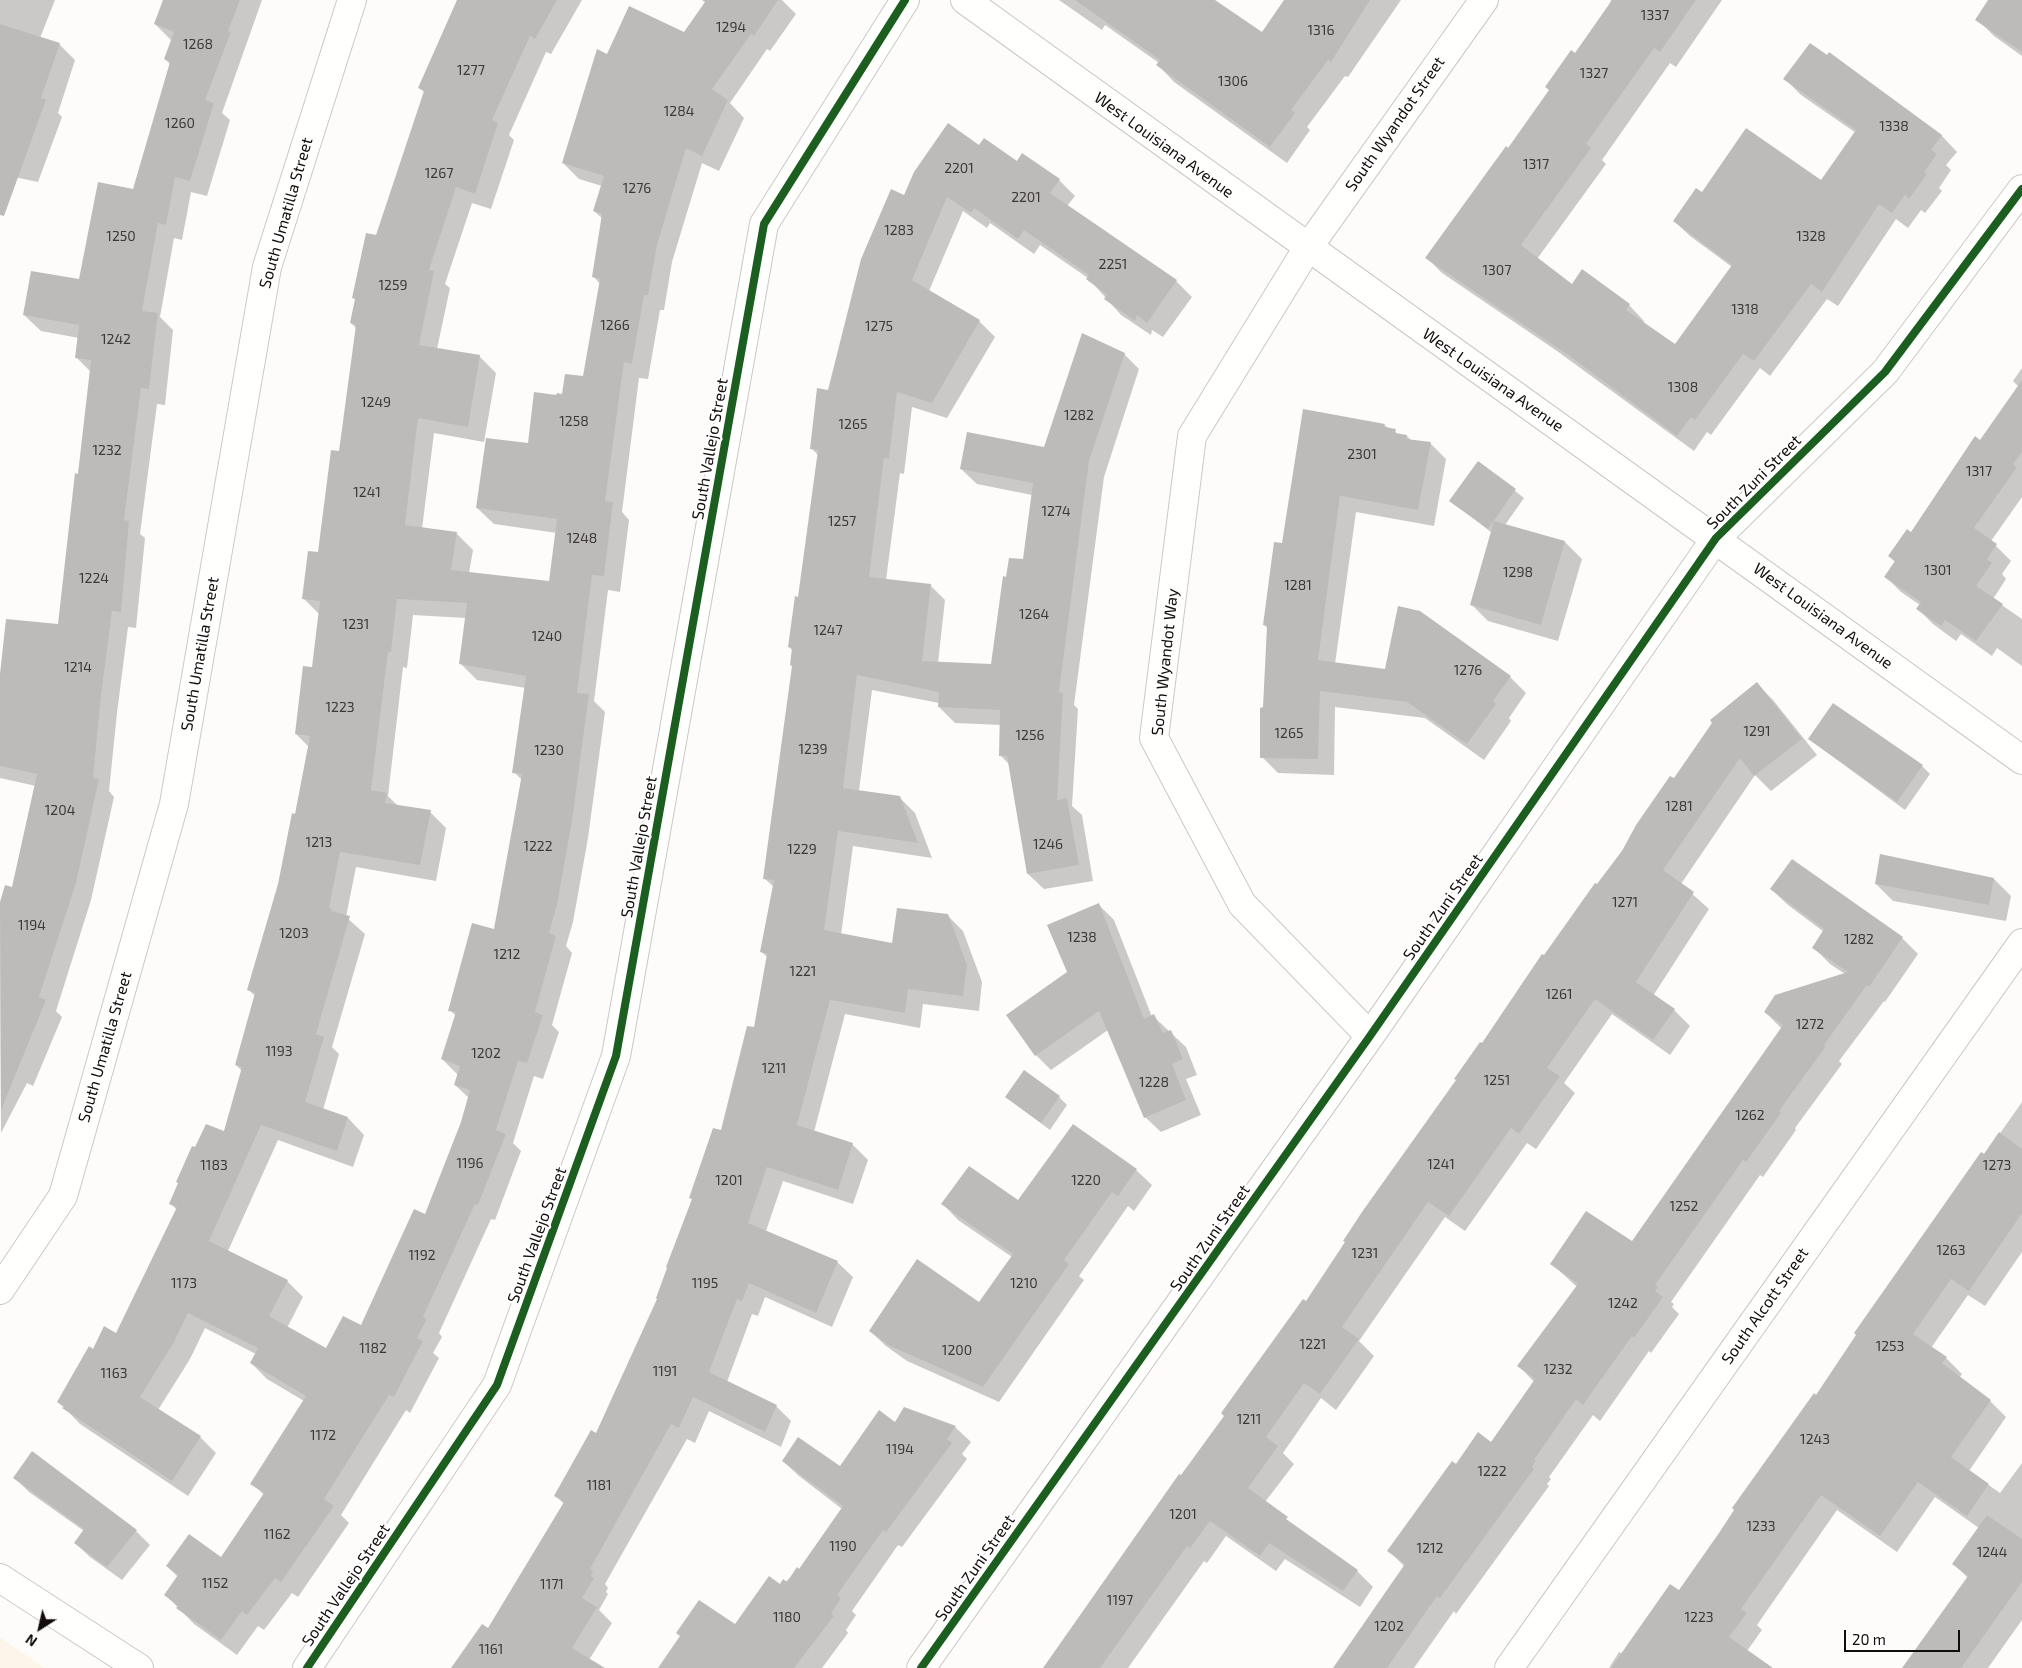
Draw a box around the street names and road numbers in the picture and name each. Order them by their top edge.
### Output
street label: South Wyandot Street [1341,53,1449,195]
street label: West Louisiana Avenue [1090,88,1238,202]
street label: South Umatilla Street [255,135,317,291]
street label: West Louisiana Avenue [1419,324,1567,436]
street label: South Vallejo Street [688,377,732,521]
street label: South Zuni Street [1703,431,1805,533]
street label: West Louisiana Avenue [1749,559,1897,673]
street label: South Umatilla Street [177,576,223,732]
street label: South Wyandot Way [1148,587,1182,737]
street label: South Vallejo Street [617,775,661,919]
street label: South Zuni Street [1399,850,1487,964]
street label: South Umatilla Street [74,969,136,1125]
street label: South Vallejo Street [503,1164,571,1306]
street label: South Zuni Street [1166,1181,1254,1295]
street label: South Alcott Street [1718,1244,1812,1368]
street label: South Zuni Street [931,1511,1019,1625]
street label: South Vallejo Street [298,1520,394,1650]

